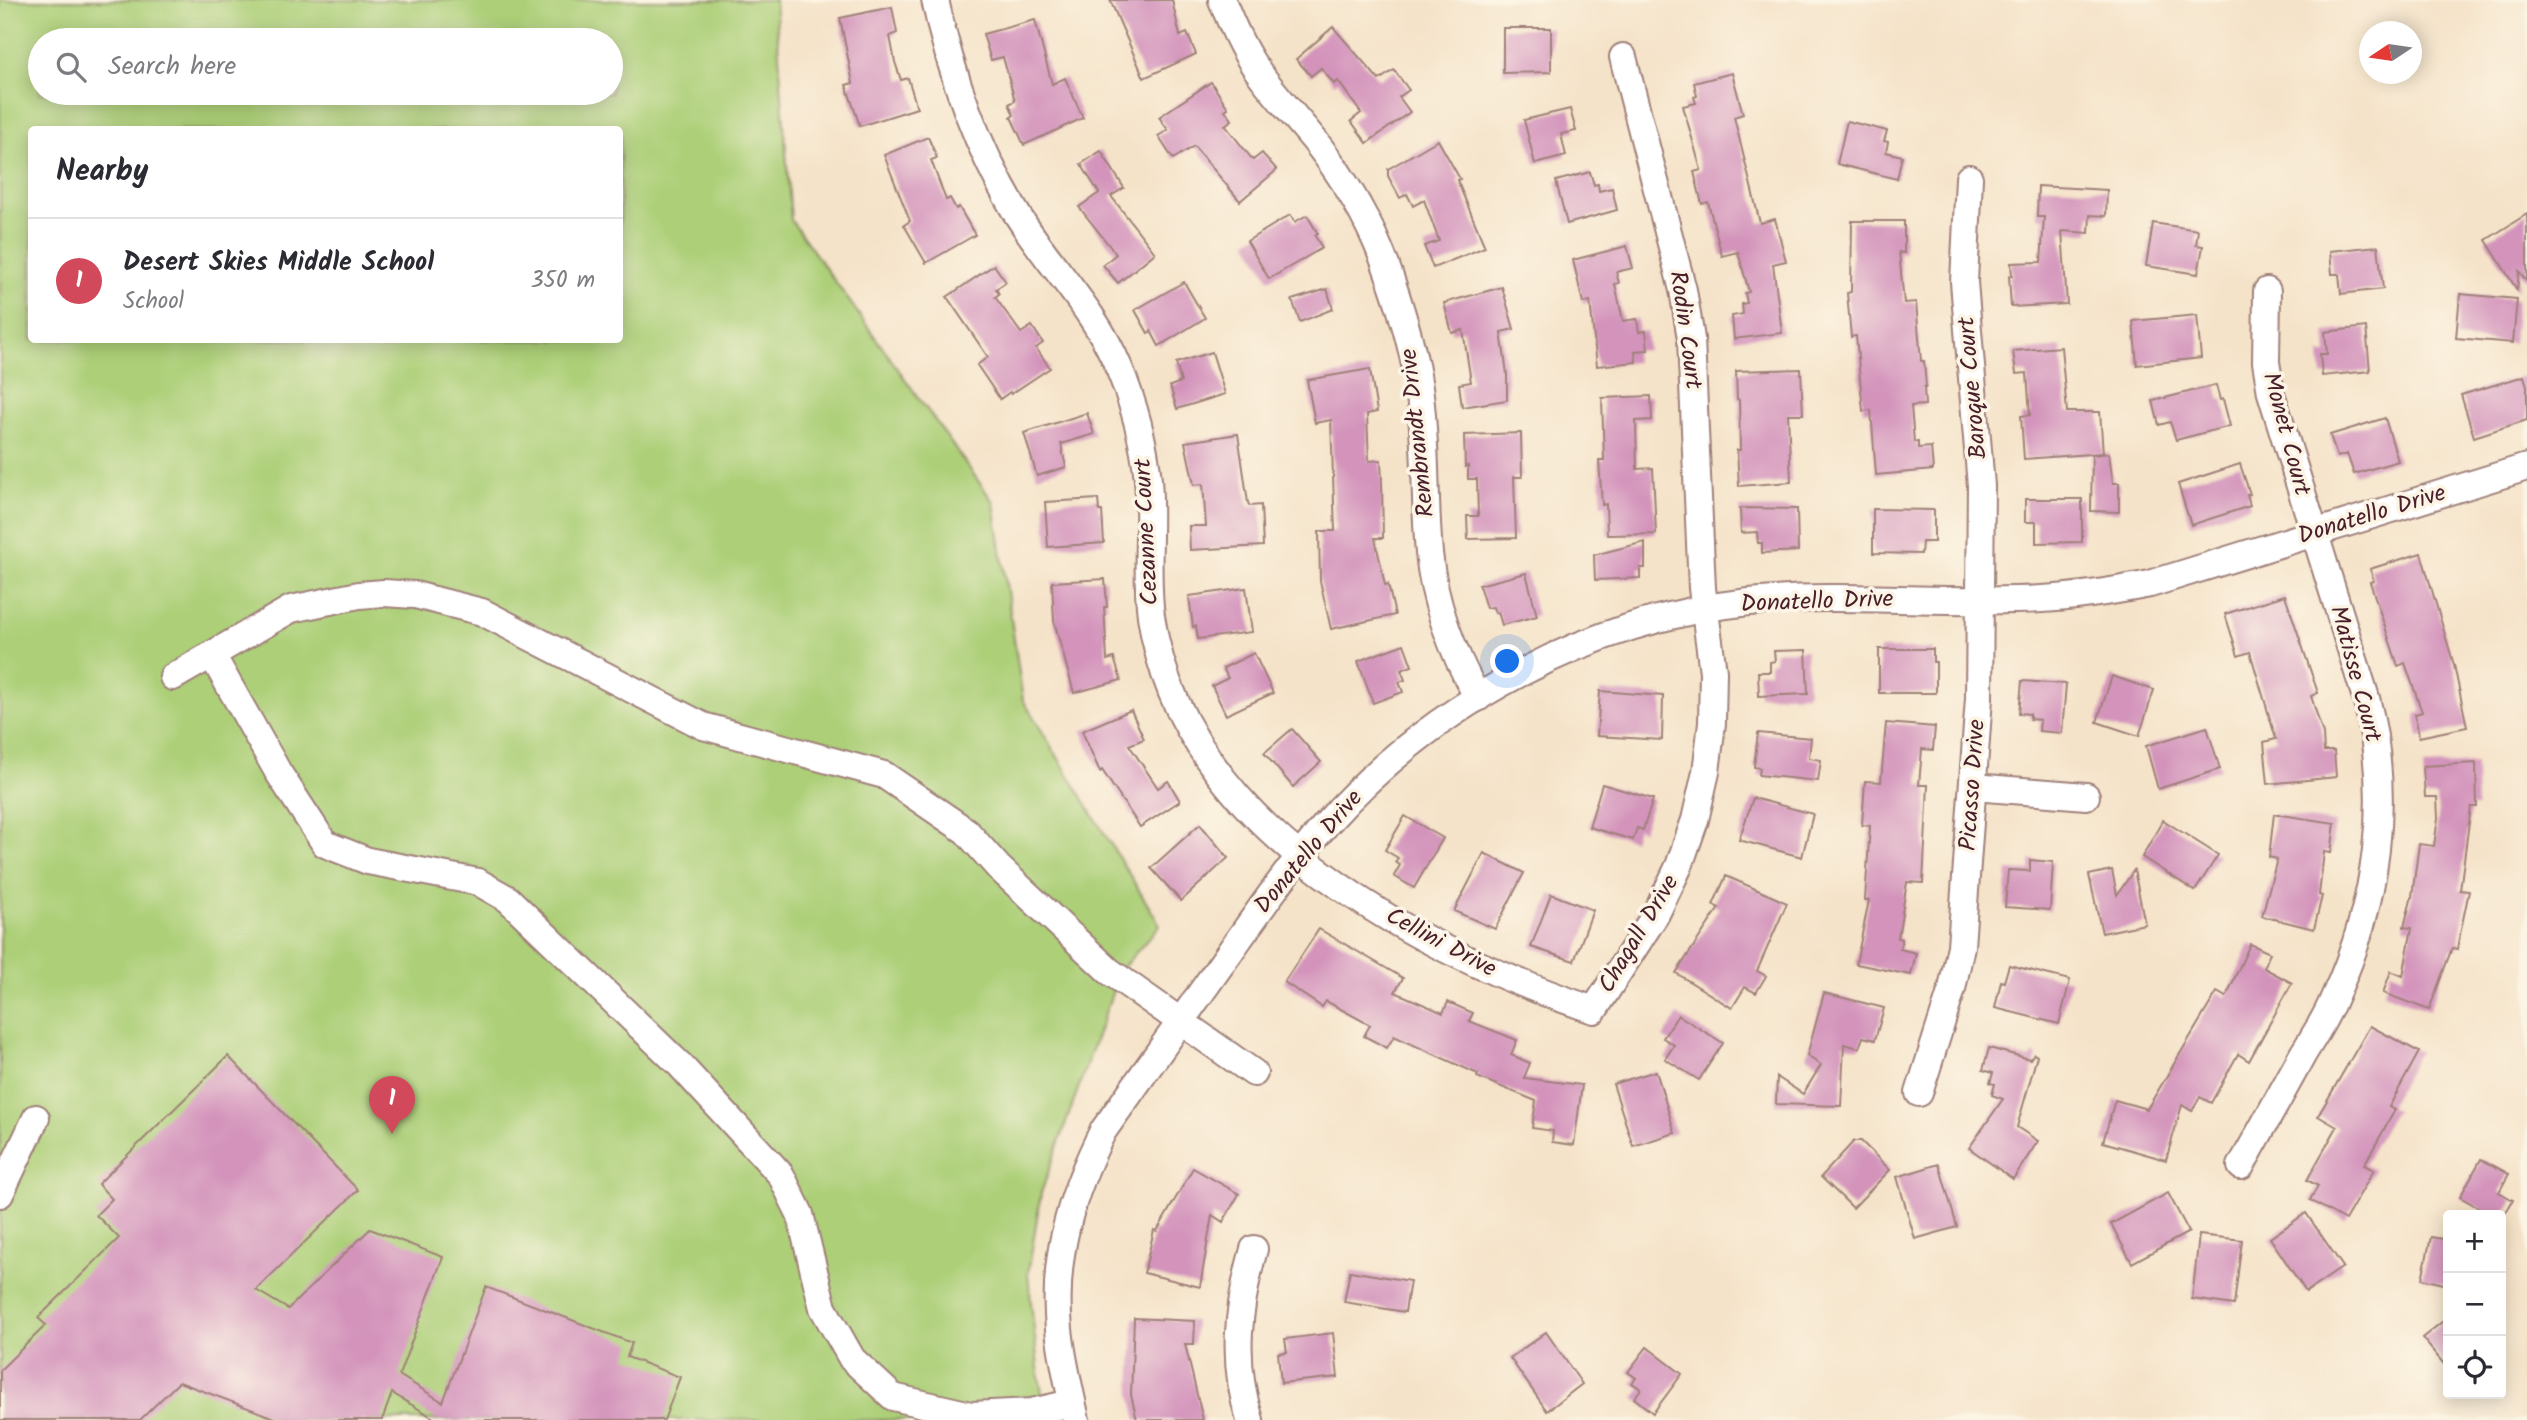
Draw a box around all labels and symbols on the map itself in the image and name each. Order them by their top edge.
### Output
north arrow [2359,21,2422,84]
street label: Rodin Court [1657,268,1713,392]
street label: Baroque Court [1947,315,1999,461]
street label: Rembrandt Drive [1390,346,1446,519]
street label: Monet Court [2251,368,2321,501]
street label: Cezanne Court [1124,457,1170,606]
street label: Donatello Drive [2293,474,2451,556]
street label: Donatello Drive [1740,580,1894,624]
street label: Matisse Court [2318,601,2392,747]
your location [1490,644,1524,678]
street label: Picasso Drive [1949,718,1997,852]
street label: Donatello Drive [1245,781,1373,923]
street label: Chagall Drive [1588,867,1690,1001]
street label: Cellini Drive [1378,897,1504,989]
pin: 1 [369,1076,415,1134]

